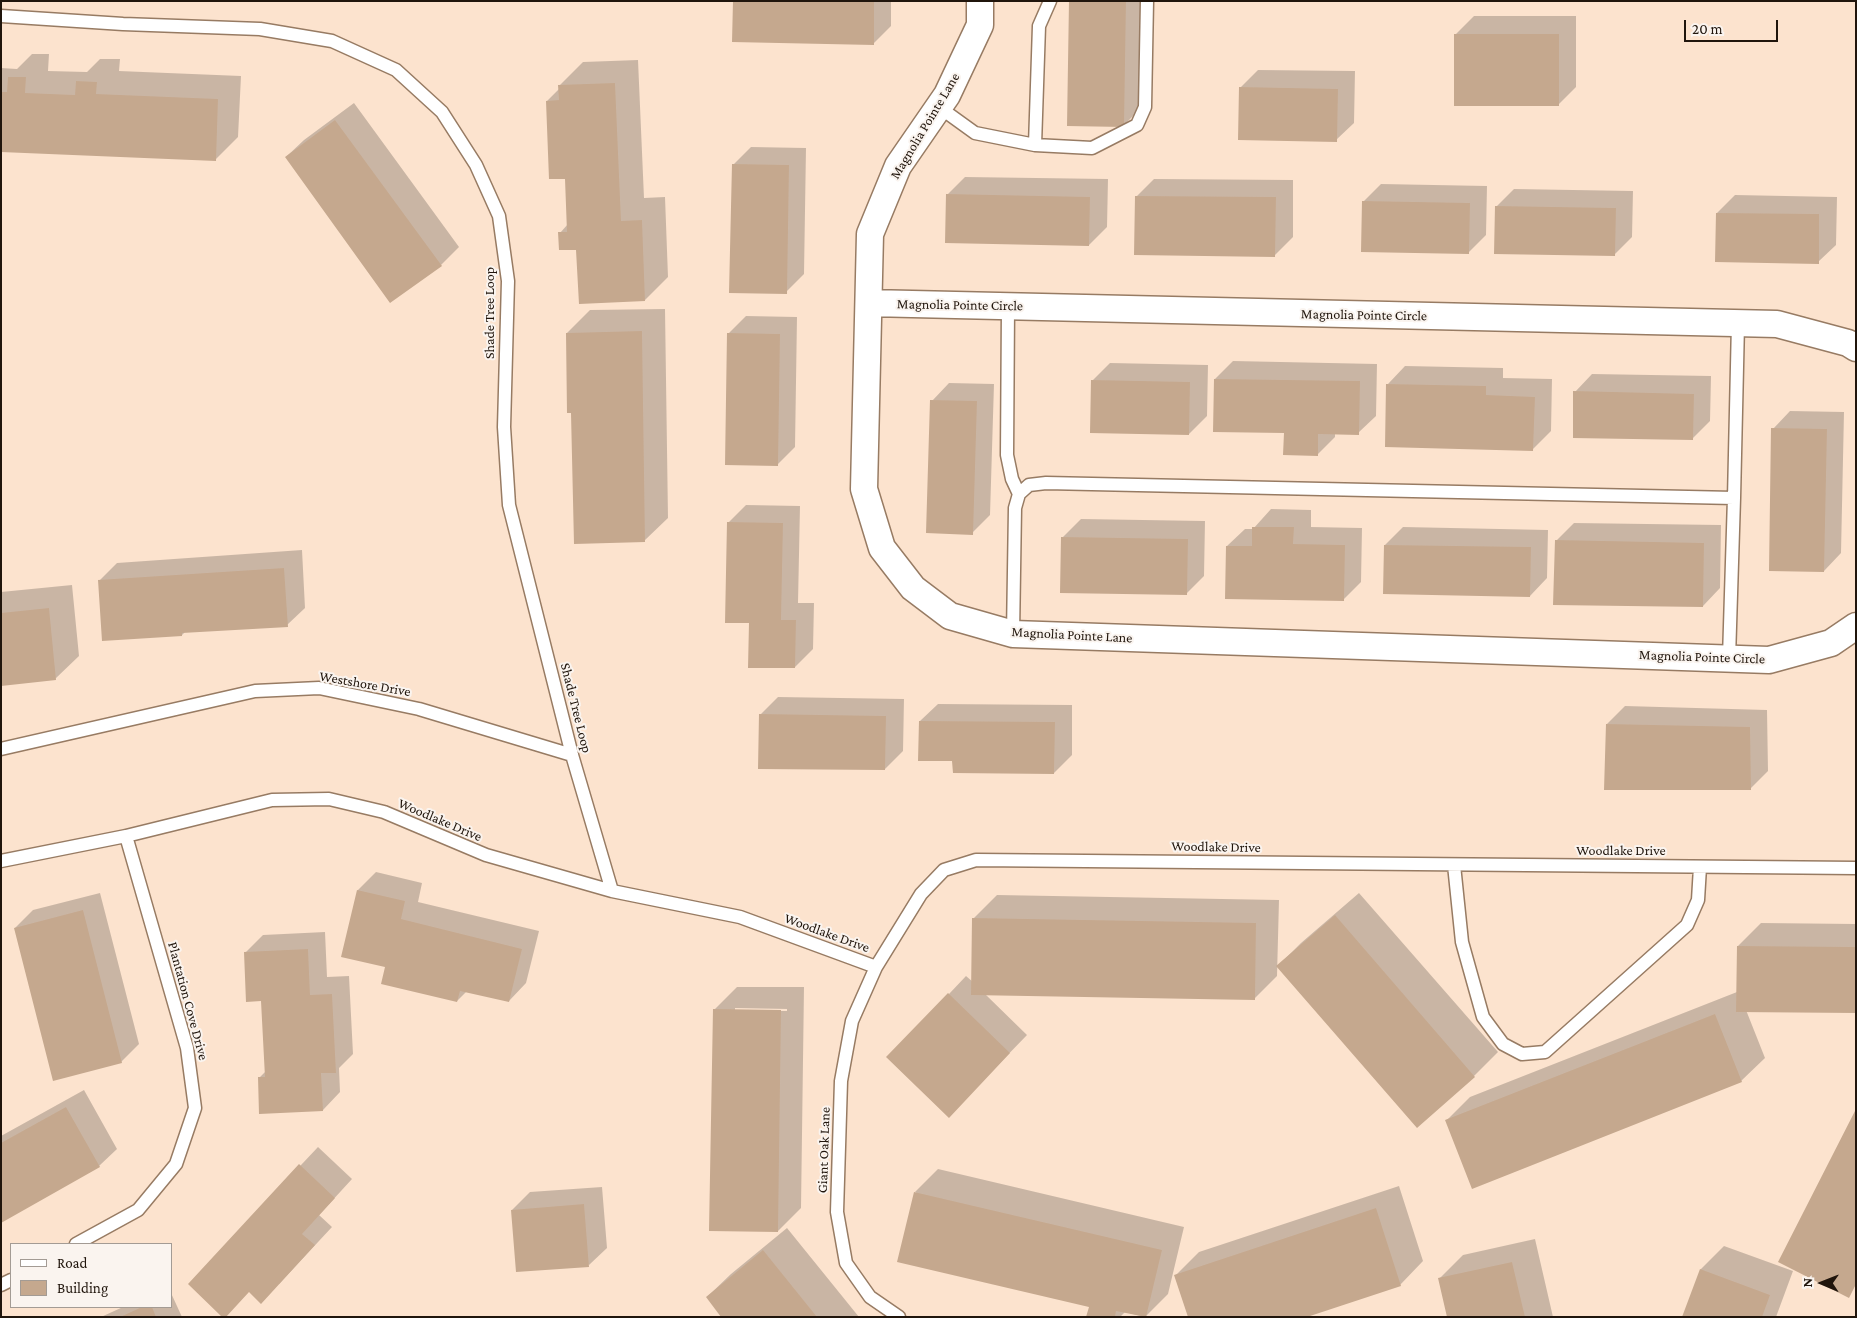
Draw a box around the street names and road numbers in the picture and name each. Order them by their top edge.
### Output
street label: Magnolia Pointe Lane [887,70,963,182]
street label: Shade Tree Loop [482,267,498,359]
street label: Magnolia Pointe Circle [897,296,1023,314]
street label: Magnolia Pointe Circle [1301,306,1427,324]
street label: Magnolia Pointe Lane [1011,623,1133,647]
street label: Magnolia Pointe Circle [1639,646,1765,668]
street label: Shade Tree Loop [557,661,595,755]
street label: Westshore Drive [318,668,412,700]
street label: Woodlake Drive [396,795,484,845]
street label: Woodlake Drive [1171,838,1261,856]
street label: Woodlake Drive [1576,843,1666,859]
street label: Woodlake Drive [782,910,872,956]
street label: Plantation Cove Drive [164,940,212,1062]
street label: Giant Oak Lane [814,1107,834,1193]

